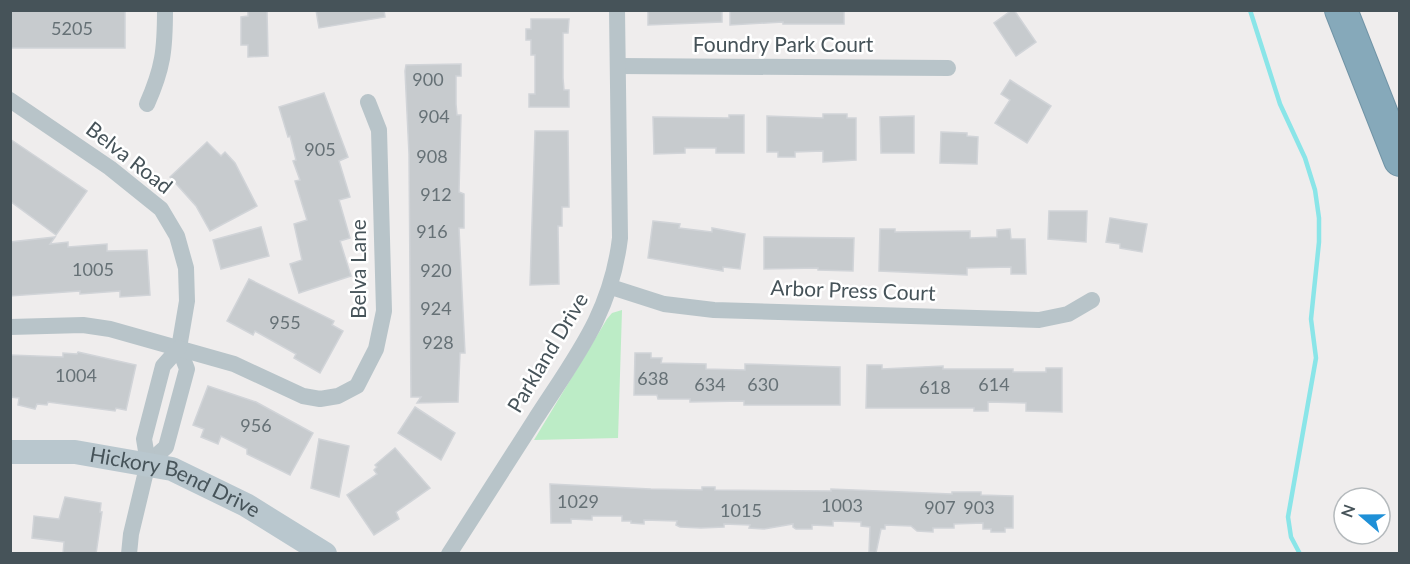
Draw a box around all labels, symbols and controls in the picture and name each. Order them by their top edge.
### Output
house number: 5205 [51,17,93,39]
street label: Foundry Park Court [693,31,874,56]
house number: 900 [412,68,444,90]
house number: 904 [418,105,450,127]
street label: Belva Road [82,115,178,198]
house number: 905 [304,138,336,160]
house number: 908 [416,145,448,167]
house number: 912 [420,183,452,205]
street label: Belva Lane [345,219,370,319]
house number: 916 [416,220,448,242]
house number: 1005 [72,258,114,280]
house number: 920 [420,259,452,281]
street label: Arbor Press Court [770,274,936,305]
street label: Parkland Drive [501,288,592,417]
house number: 924 [420,297,452,319]
house number: 955 [269,311,301,333]
house number: 928 [422,331,454,353]
house number: 1004 [55,364,97,386]
house number: 638 [637,367,669,389]
house number: 634 [694,373,726,395]
house number: 630 [747,373,779,395]
house number: 614 [978,373,1010,395]
house number: 618 [919,376,951,398]
house number: 956 [240,414,272,436]
street label: Hickory Bend Drive [88,441,265,522]
north arrow [1332,486,1392,546]
house number: 1029 [557,490,599,512]
house number: 1003 [821,494,863,516]
house number: 907 [924,496,956,518]
house number: 903 [963,496,995,518]
house number: 1015 [720,499,762,521]
text: N [1336,502,1358,520]

